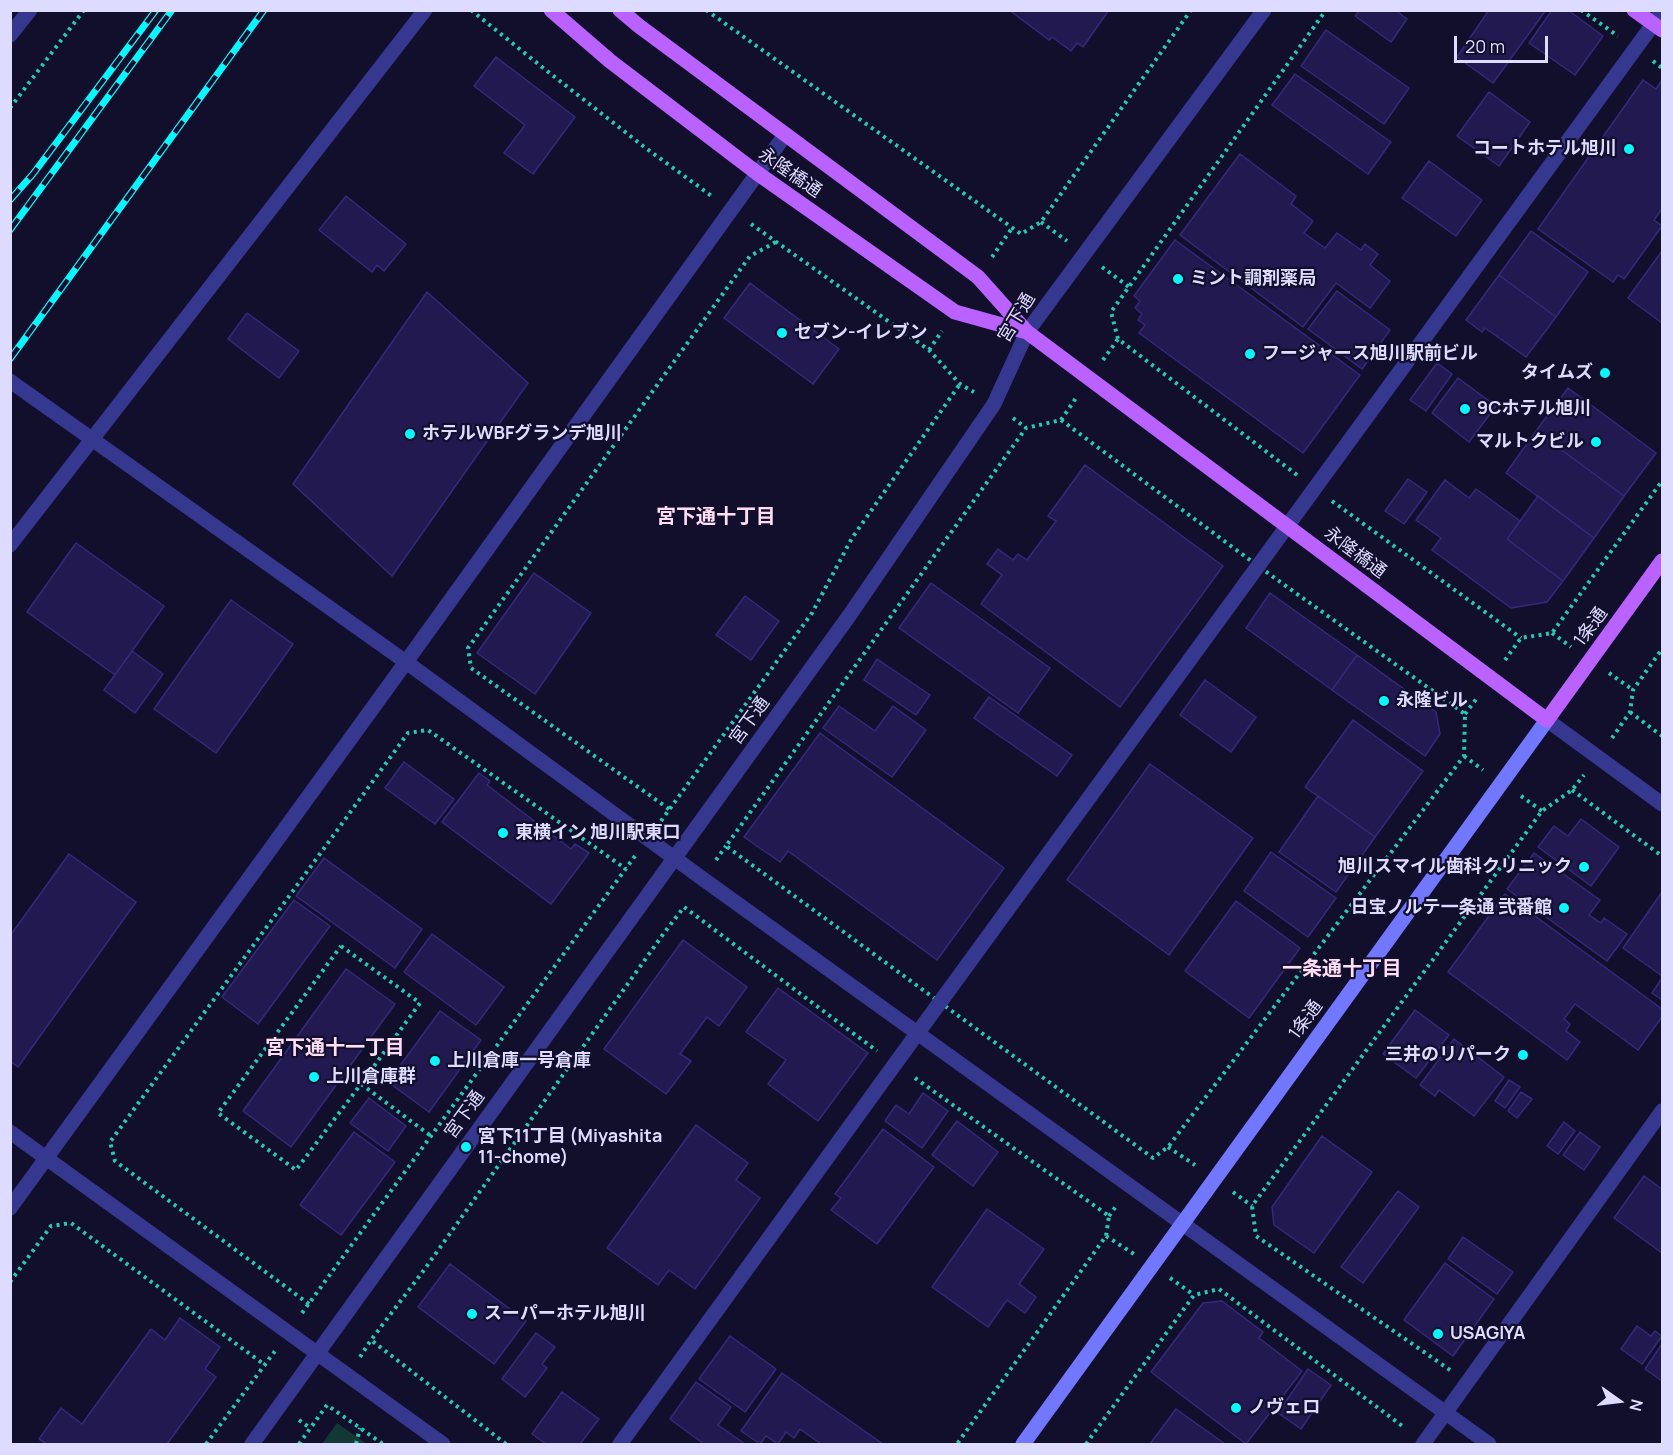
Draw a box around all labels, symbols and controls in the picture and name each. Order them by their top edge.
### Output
scale bar [1457,24,1552,62]
text: 20 m [1465,34,1505,58]
place label: コートホテル旭川 [1473,138,1617,160]
marker: コートホテル旭川 [1622,142,1636,156]
street label: 永隆橋通 [754,144,826,202]
place label: ミント調剤薬局 [1190,268,1316,290]
marker: ミント調剤薬局 [1171,272,1185,286]
street label: 宮下通 [994,289,1040,347]
place label: セブン-イレブン [794,322,928,344]
marker: セブン-イレブン [775,326,789,340]
place label: フージャース旭川駅前ビル [1262,343,1478,365]
marker: フージャース旭川駅前ビル [1243,347,1257,361]
place label: タイムズ [1521,362,1593,384]
marker: タイムズ [1598,366,1612,380]
place label: 9Cホテル旭川 [1477,398,1591,420]
marker: 9Cホテル旭川 [1458,402,1472,416]
place label: ホテルWBFグランデ旭川 [422,423,622,445]
marker: ホテルWBFグランデ旭川 [403,427,417,441]
place label: マルトクビル [1476,431,1584,453]
marker: マルトクビル [1589,435,1603,449]
district label: 宮下通十丁目 [656,505,776,529]
street label: 永隆橋通 [1320,523,1390,583]
street label: 1条通 [1570,603,1612,651]
place label: 永隆ビル [1396,690,1468,712]
street label: 宮下通 [725,693,775,749]
marker: 永隆ビル [1377,694,1391,708]
place label: 東横イン 旭川駅東口 [515,822,681,844]
marker: 東横イン 旭川駅東口 [496,826,510,840]
place label: 旭川スマイル歯科クリニック [1338,856,1572,878]
marker: 旭川スマイル歯科クリニック [1577,860,1591,874]
place label: 日宝ノルテ一条通 弐番館 [1350,897,1552,919]
marker: 日宝ノルテ一条通 弐番館 [1557,901,1571,915]
district label: 一条通十丁目 [1282,957,1402,981]
street label: 1条通 [1285,996,1327,1044]
district label: 宮下通十一丁目 [265,1036,405,1060]
place label: 三井のリパーク [1385,1044,1511,1066]
marker: 三井のリパーク [1516,1048,1530,1062]
place label: 上川倉庫一号倉庫 [447,1050,591,1072]
marker: 上川倉庫一号倉庫 [428,1054,442,1068]
place label: 上川倉庫群 [326,1066,416,1088]
marker: 上川倉庫群 [307,1070,321,1084]
street label: 宮下通 [440,1087,490,1143]
place label: 宮下11丁目 (Miyashita 11-chome) [478,1126,662,1168]
marker: 宮下11丁目 (Miyashita 11-chome) [459,1140,473,1154]
place label: スーパーホテル旭川 [484,1303,646,1325]
marker: スーパーホテル旭川 [465,1307,479,1321]
place label: USAGIYA [1450,1323,1525,1345]
marker: USAGIYA [1431,1327,1445,1341]
north arrow [1589,1371,1649,1431]
place label: ノヴェロ [1248,1397,1320,1419]
text: N [1624,1397,1649,1414]
marker: ノヴェロ [1229,1401,1243,1415]

